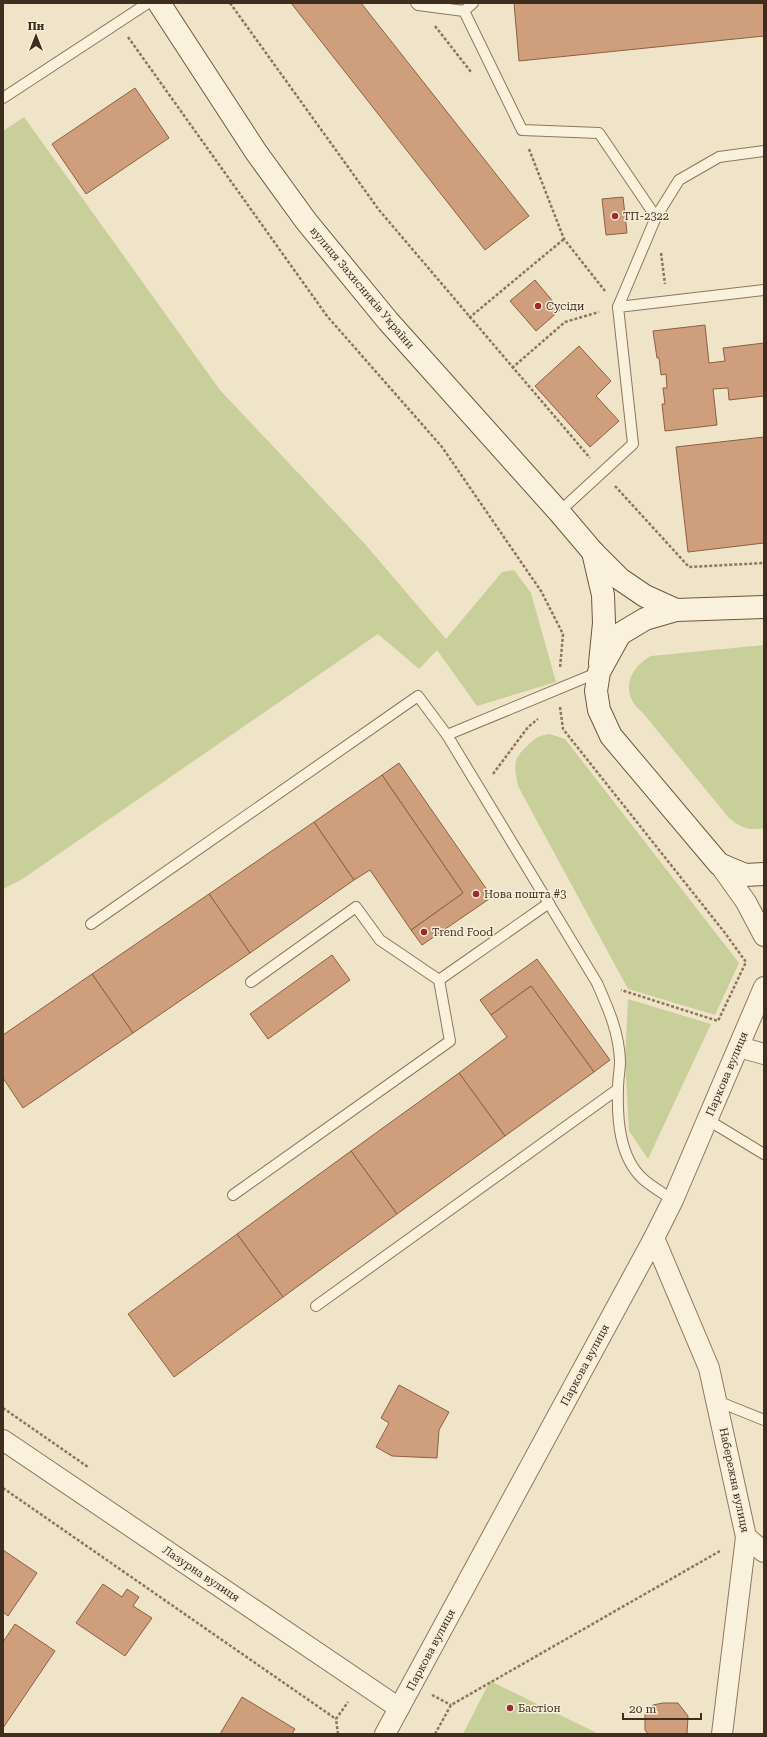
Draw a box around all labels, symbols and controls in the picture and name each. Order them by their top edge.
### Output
north arrow [16,16,56,56]
text: Пн [28,20,45,33]
place label: ТП-2322 [623,210,669,223]
marker: ТП-2322 [610,211,620,221]
street label: вулиця Захисників України [307,224,417,352]
place label: Сусіди [546,300,584,313]
marker: Сусіди [533,301,543,311]
place label: Нова пошта #3 [484,888,566,901]
marker: Нова пошта #3 [471,889,481,899]
place label: Trend Food [432,926,493,939]
marker: Trend Food [419,927,429,937]
street label: Паркова вулиця [703,1030,751,1118]
street label: Паркова вулиця [558,1322,612,1408]
street label: Набережна вулиця [717,1426,751,1534]
street label: Лазурна вулиця [160,1543,242,1605]
street label: Паркова вулиця [404,1607,458,1693]
scale bar [623,1695,701,1721]
place label: Бастіон [518,1702,561,1715]
text: 20 m [629,1702,656,1716]
marker: Бастіон [505,1703,515,1713]

